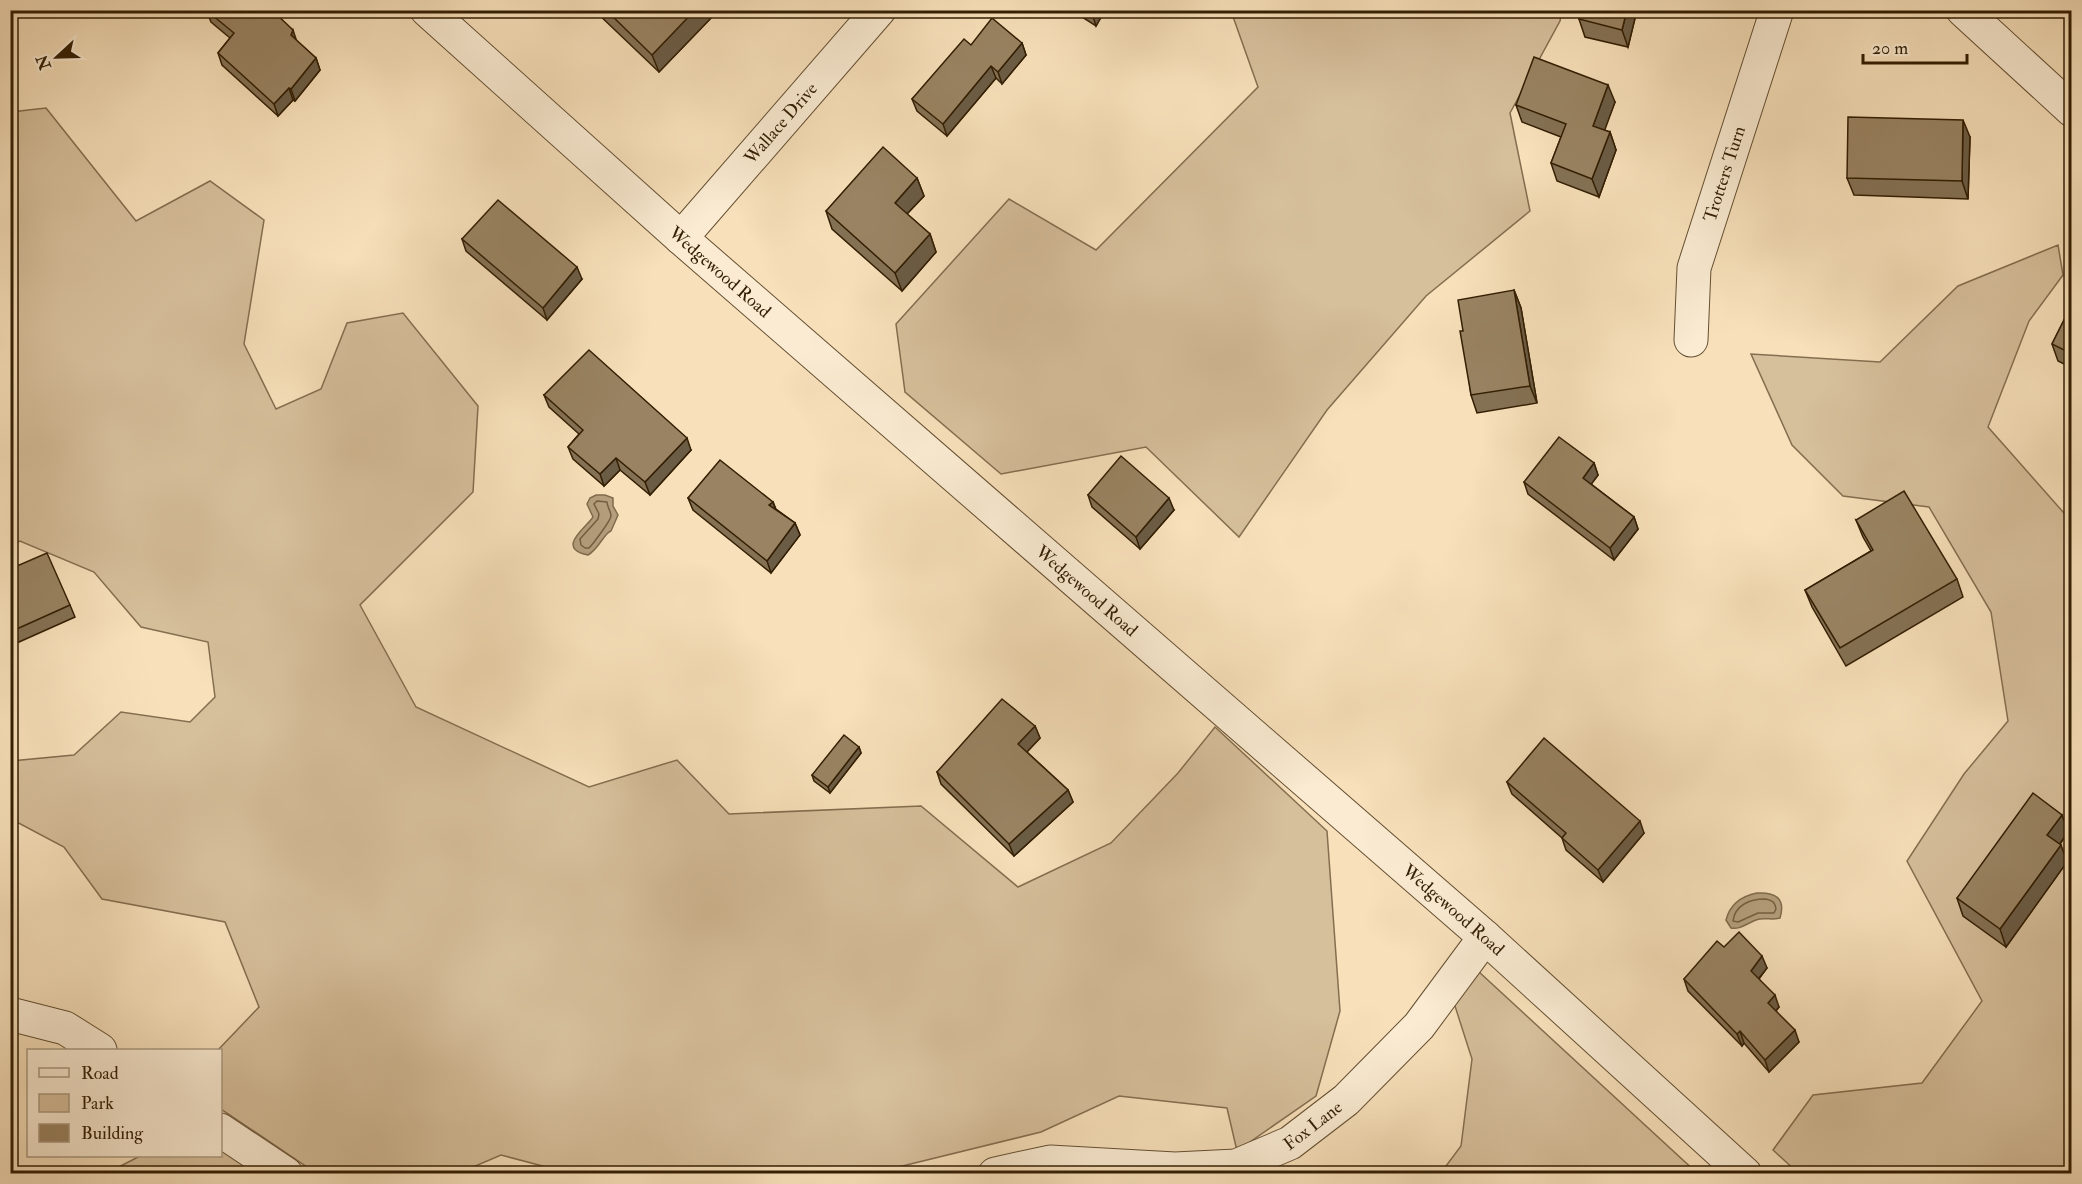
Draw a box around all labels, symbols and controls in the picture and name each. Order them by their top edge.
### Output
north arrow [27,27,87,87]
scale bar [1863,27,1966,65]
text: 20 m [1872,37,1908,60]
text: N [32,51,56,74]
street label: Wallace Drive [739,78,823,170]
street label: Trotters Turn [1699,123,1751,225]
street label: Wedgewood Road [663,221,776,323]
street label: Wedgewood Road [1030,540,1142,642]
street label: Wedgewood Road [1397,859,1509,961]
legend [27,1049,222,1157]
text: Road [81,1062,119,1085]
text: Park [81,1092,114,1115]
street label: Fox Lane [1279,1096,1348,1156]
text: Building [81,1122,144,1145]

